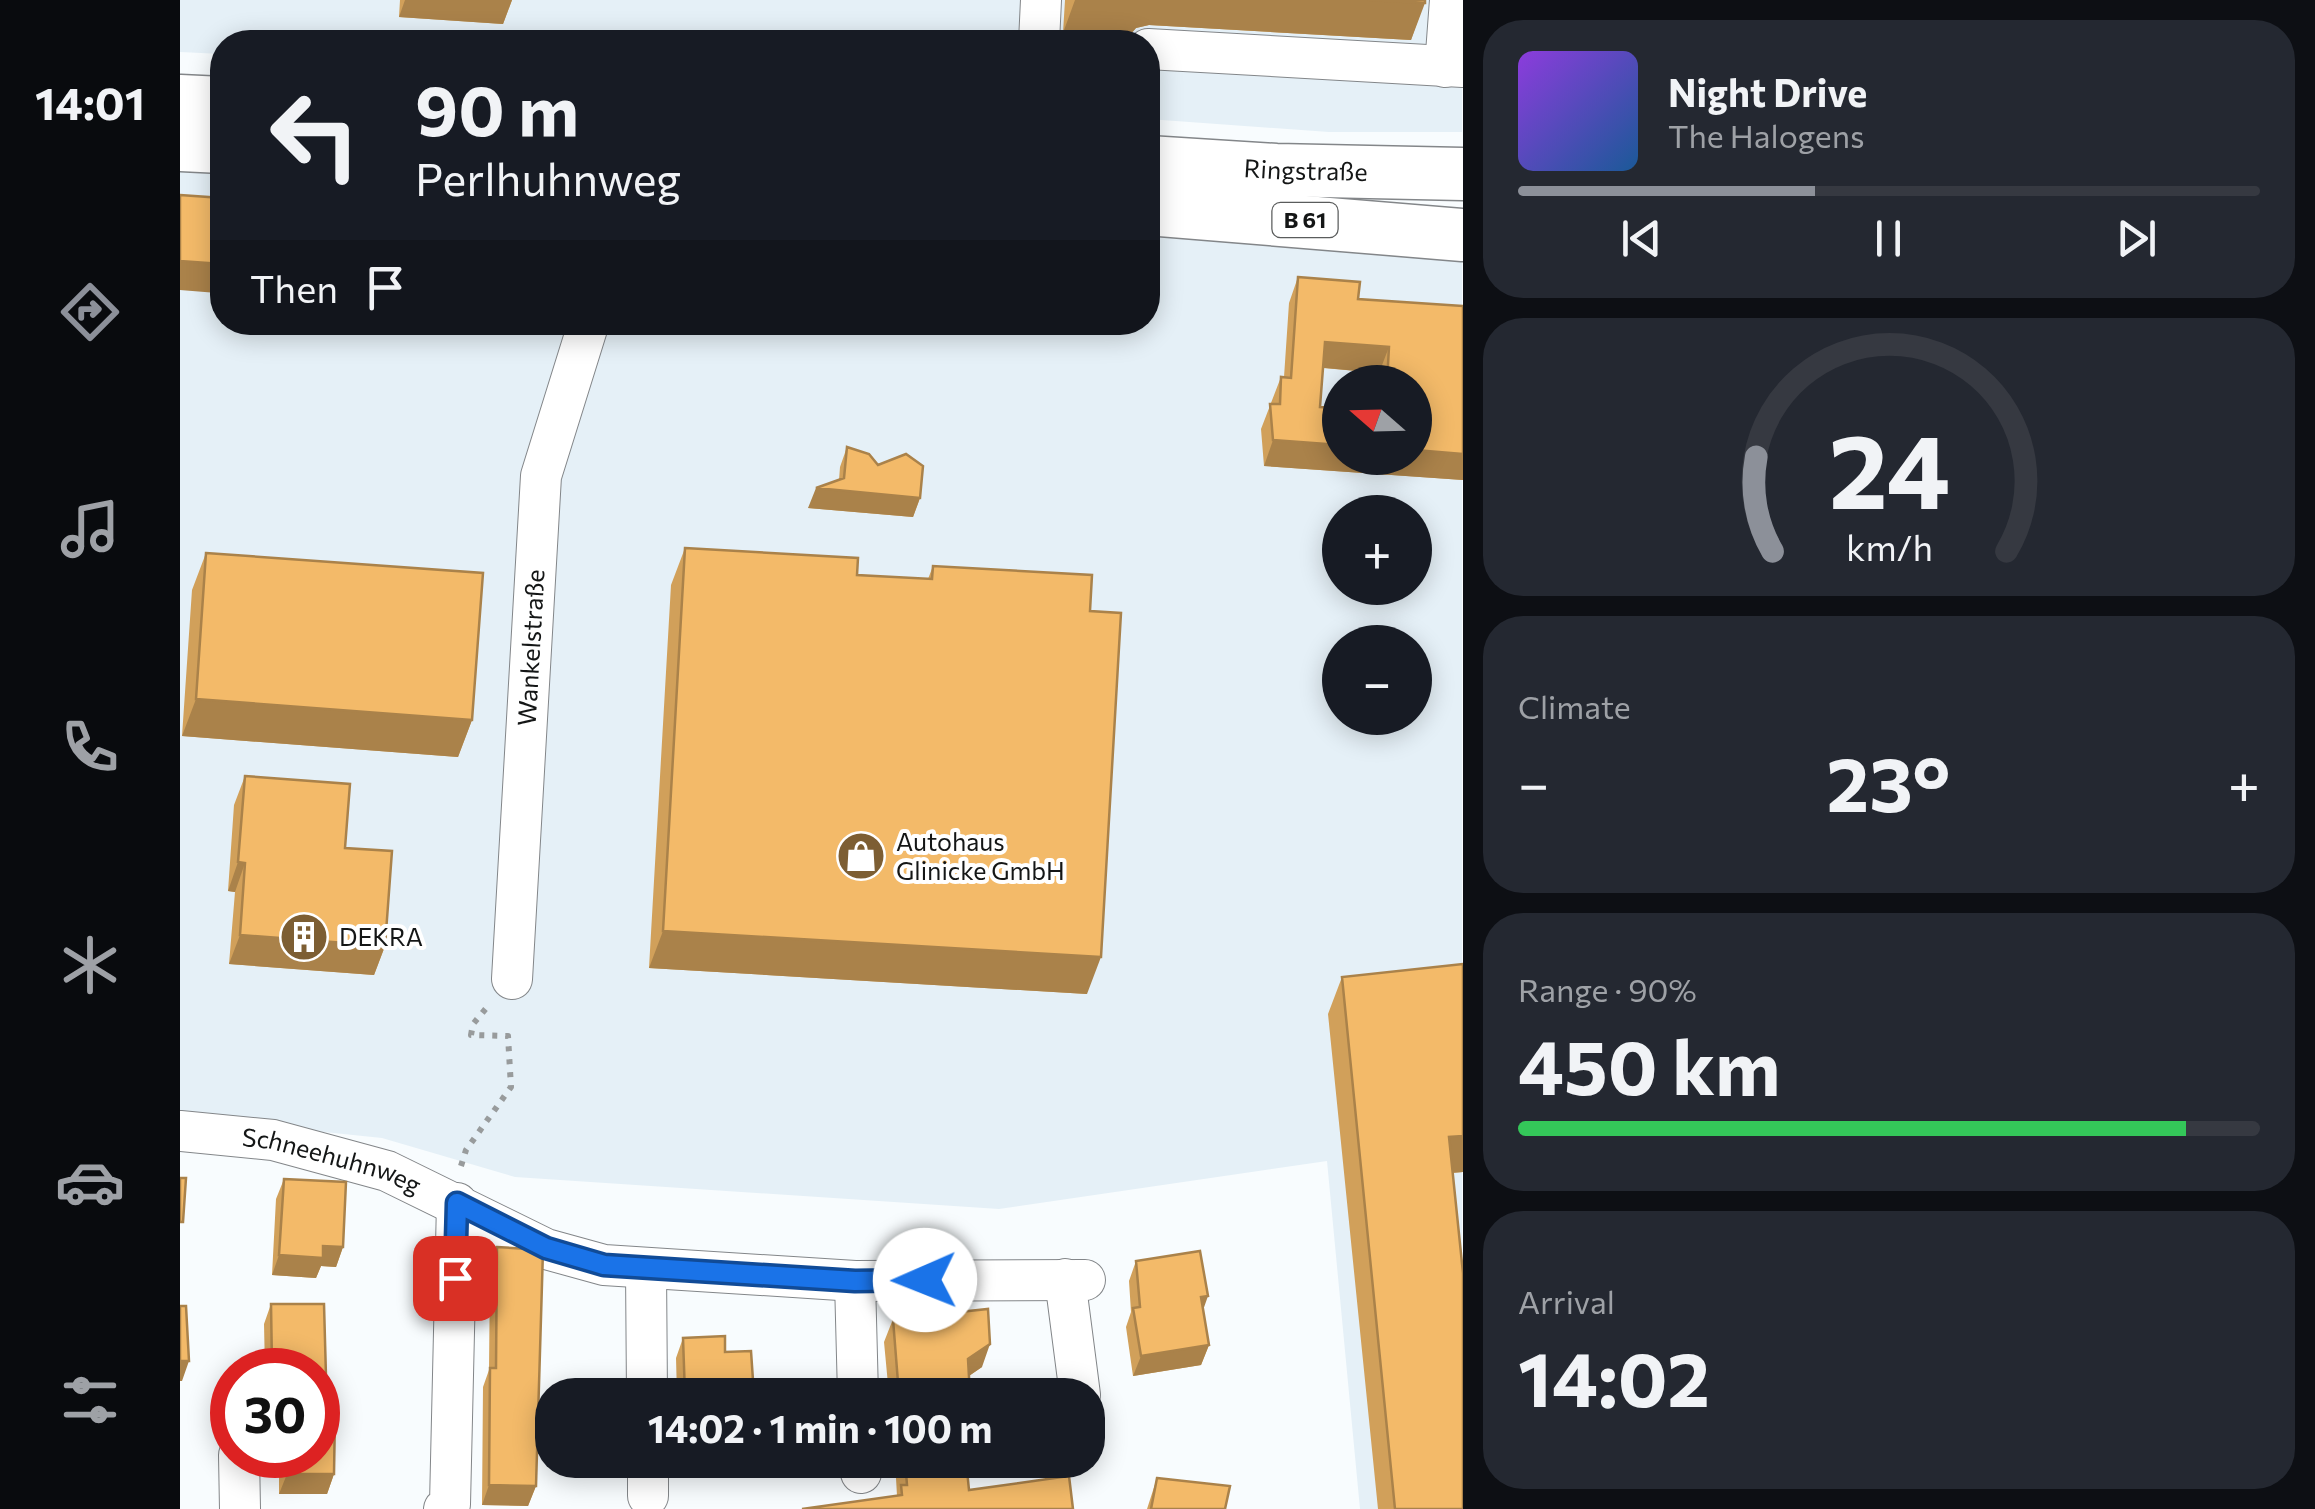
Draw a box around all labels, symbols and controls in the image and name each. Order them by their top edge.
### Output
text: 90 m [415,65,579,150]
text: Night Drive [1668,68,1867,115]
icon: left [250,70,380,200]
text: 14:01 [35,74,145,129]
text: The Halogens [1668,115,1865,155]
text: Perlhuhnweg [415,150,681,205]
street label: Ringstraße [1243,152,1368,186]
road number: B 61 [1272,203,1338,237]
icon: previous [1614,211,1669,266]
icon: pause [1861,211,1916,266]
icon: next [2109,211,2164,266]
icon: arrive [358,260,413,315]
text: Then [250,264,338,311]
icon: directions [55,277,125,347]
north arrow [1322,365,1432,475]
map controls [1322,365,1432,735]
text: 24 [1828,403,1950,530]
icon: music [55,494,125,564]
button: + [1322,495,1432,605]
text: km/h [1846,525,1932,568]
street label: Wankelstraße [511,568,550,727]
button: − [1322,625,1432,735]
text: Climate [1518,686,1631,726]
icon: phone [55,712,125,782]
text: 23° [1827,736,1950,827]
text: − [1518,748,1549,815]
text: + [2228,748,2260,815]
place label: Autohaus Glinicke GmbH [896,826,1065,885]
shop icon: Autohaus Glinicke GmbH [835,830,887,882]
building icon: DEKRA [278,911,330,963]
place label: DEKRA [339,921,423,951]
icon: climate [55,930,125,1000]
text: Range · 90% [1518,969,1697,1009]
text: 450 km [1518,1019,1780,1110]
street label: Schneehuhnweg [241,1121,427,1200]
icon: car [55,1147,125,1217]
position arrow [873,1228,977,1332]
pin [413,1236,498,1321]
icon: arrive [428,1251,483,1306]
text: Arrival [1518,1281,1615,1321]
text: 14:02 [1518,1331,1710,1422]
speed limit sign: 30 [210,1348,340,1478]
icon: filters [55,1365,125,1435]
text: 14:02 · 1 min · 100 m [648,1404,992,1451]

